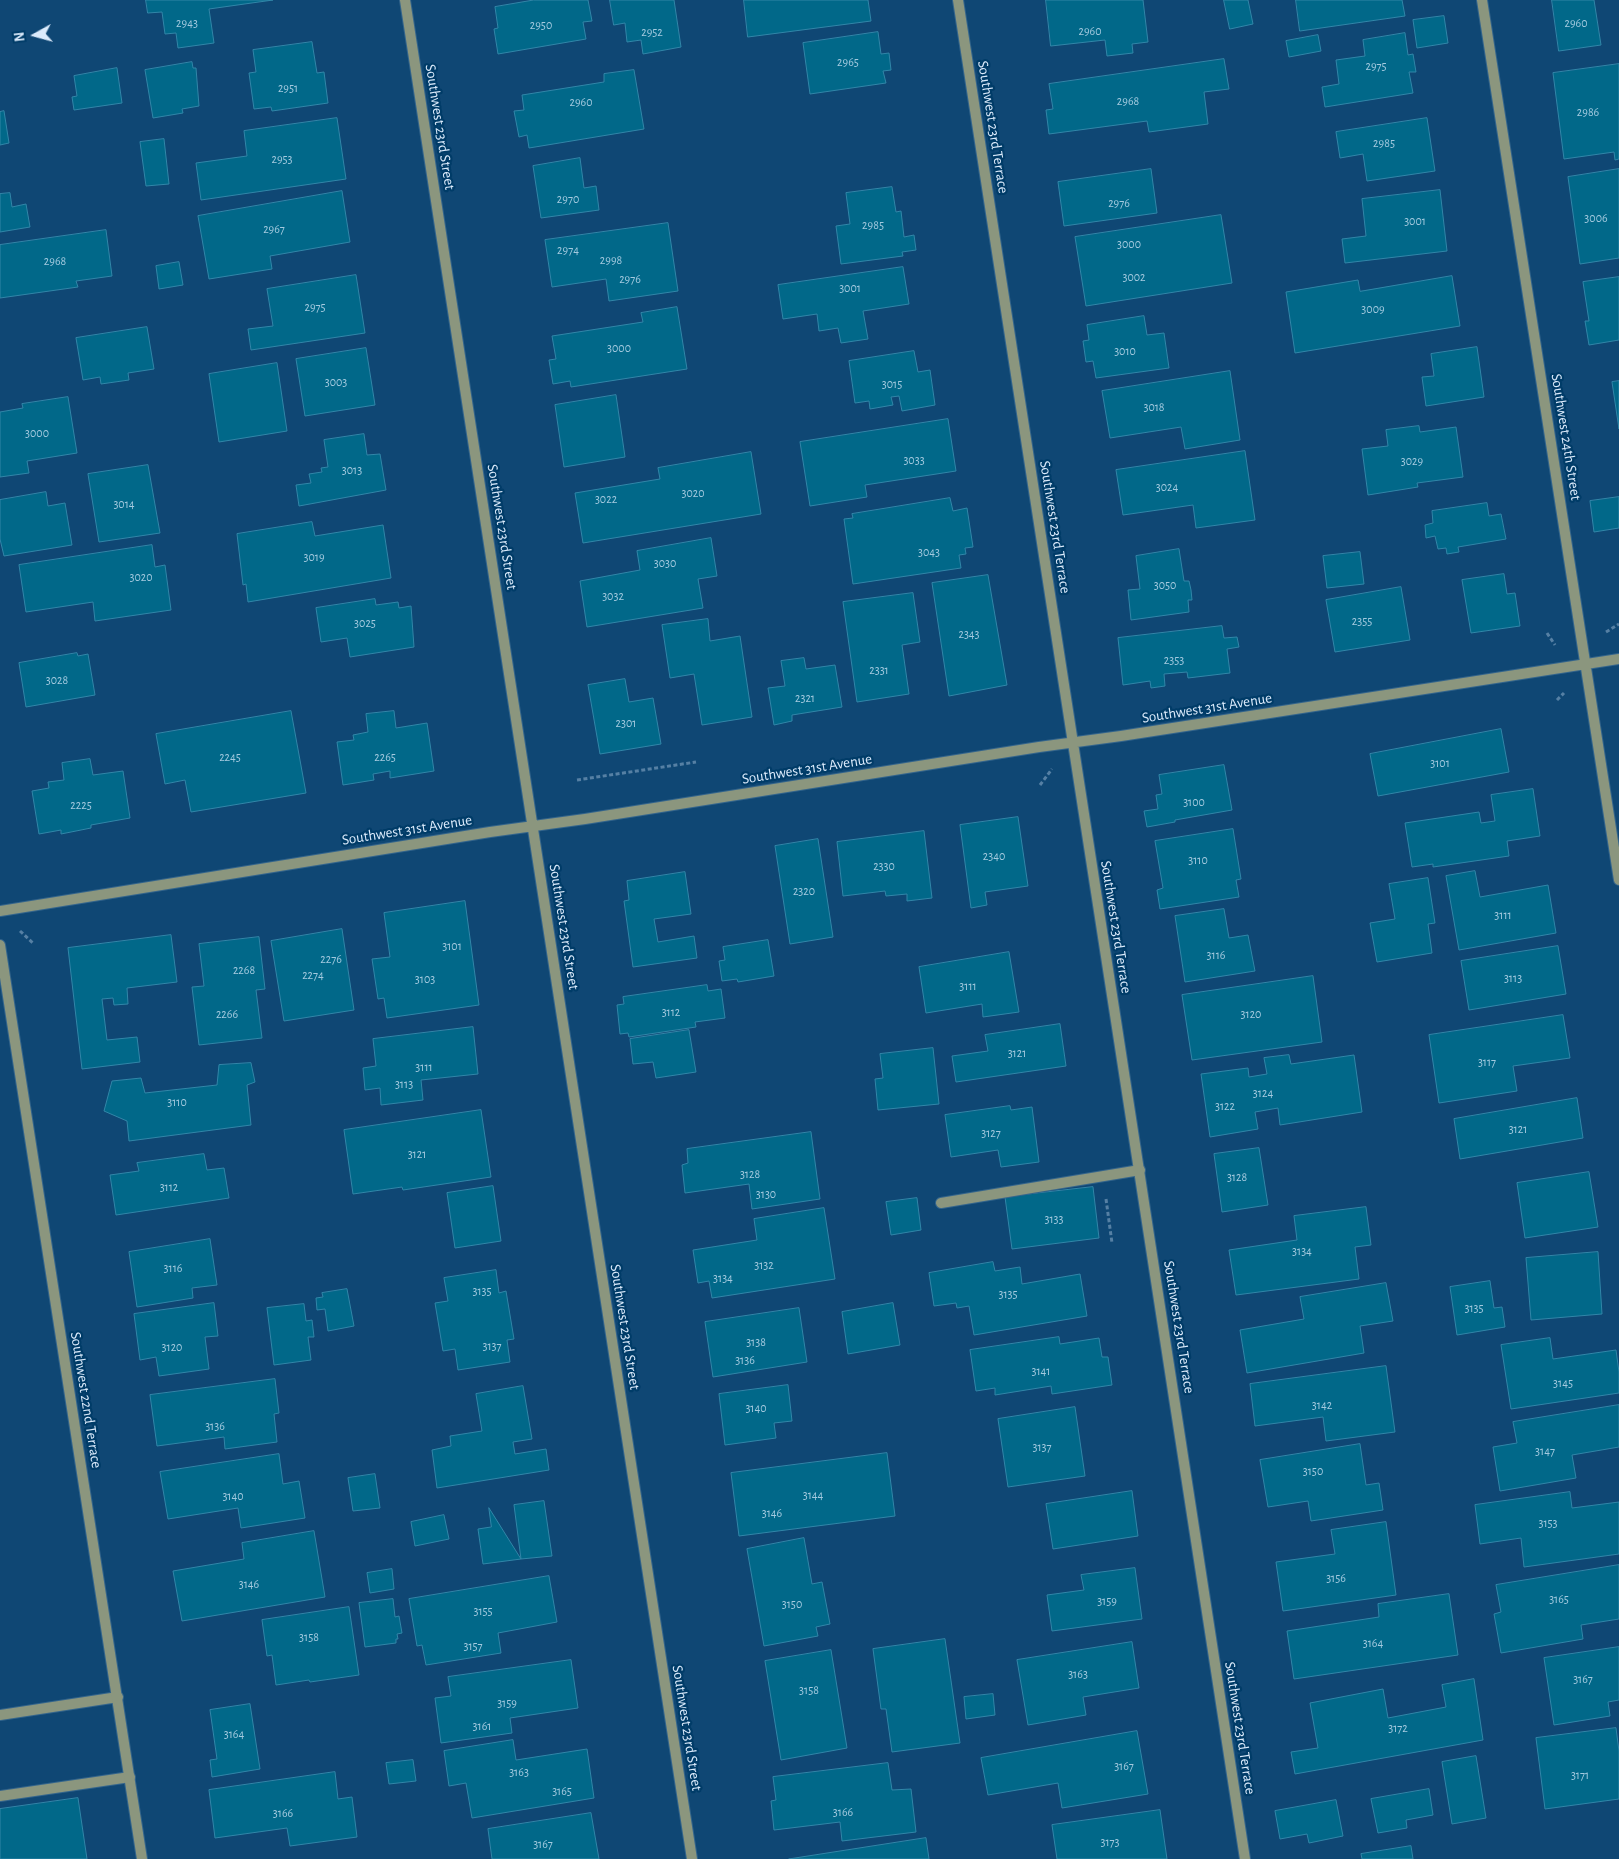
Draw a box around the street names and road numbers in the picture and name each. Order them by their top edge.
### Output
street label: Southwest 23rd Terrace [974,59,1012,195]
street label: Southwest 23rd Street [421,63,459,191]
street label: Southwest 24th Street [1547,372,1585,502]
street label: Southwest 23rd Terrace [1036,459,1074,595]
street label: Southwest 23rd Street [483,463,521,591]
street label: Southwest 31st Avenue [1141,689,1273,727]
street label: Southwest 31st Avenue [741,750,873,788]
street label: Southwest 31st Avenue [341,811,473,849]
street label: Southwest 23rd Terrace [1097,859,1135,995]
street label: Southwest 23rd Street [545,863,583,991]
street label: Southwest 23rd Terrace [1160,1259,1198,1395]
street label: Southwest 23rd Street [606,1263,644,1391]
street label: Southwest 22nd Terrace [66,1331,106,1469]
street label: Southwest 23rd Terrace [1221,1660,1259,1796]
street label: Southwest 23rd Street [668,1664,706,1792]

